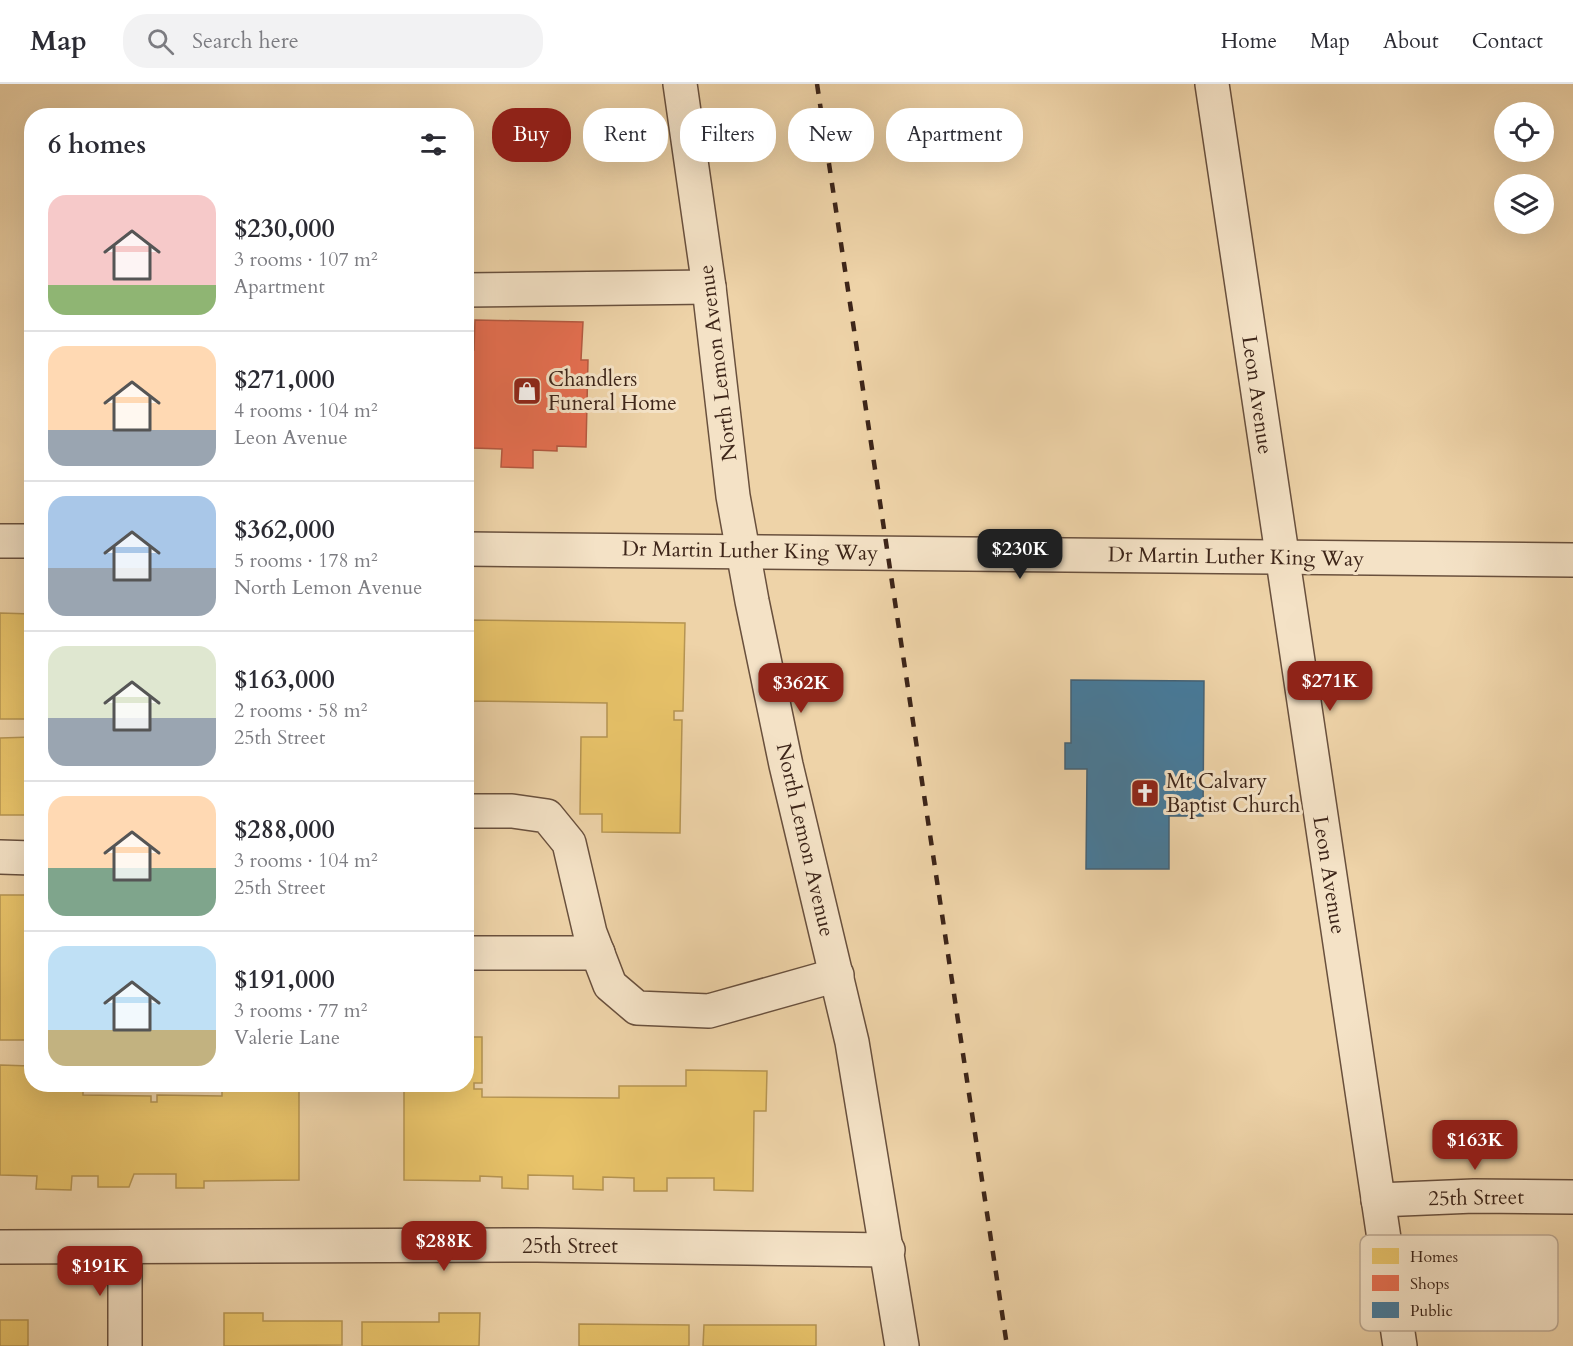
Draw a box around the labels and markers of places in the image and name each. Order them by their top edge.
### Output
place label: Chandlers Funeral Home [548,365,677,418]
shop icon: Chandlers Funeral Home [511,375,543,407]
pin: $230K [978,529,1062,580]
pin: $271K [1288,661,1372,712]
pin: $362K [759,663,843,714]
place label: Mt Calvary Baptist Church [1166,767,1301,820]
church icon: Mt Calvary Baptist Church [1129,777,1161,809]
pin: $163K [1433,1120,1517,1171]
pin: $288K [402,1221,486,1272]
pin: $191K [58,1246,142,1297]

